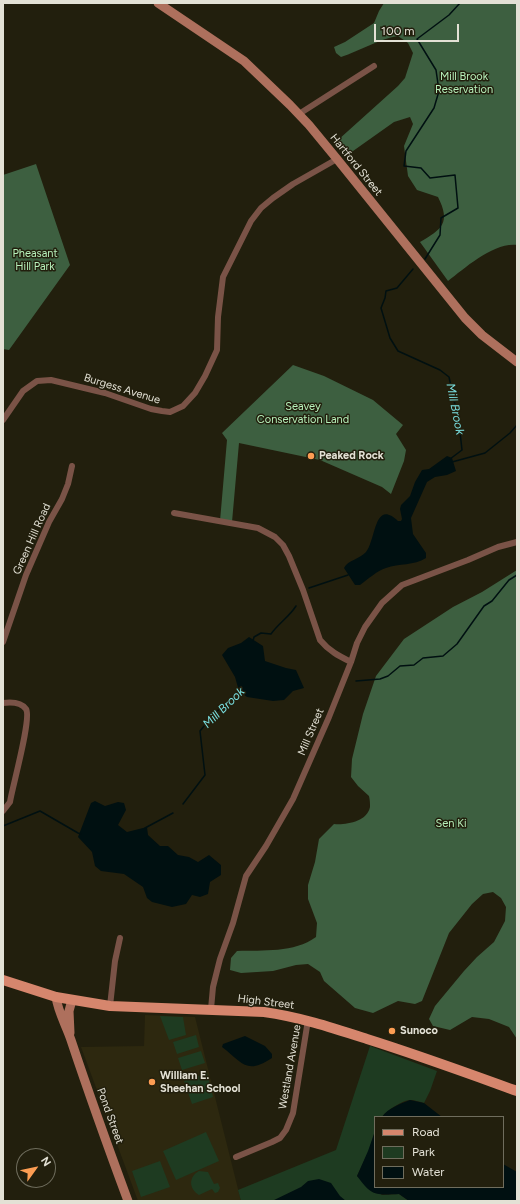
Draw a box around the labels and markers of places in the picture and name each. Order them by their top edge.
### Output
place label: Peaked Rock [319,449,384,463]
marker: Peaked Rock [306,451,316,461]
place label: Sunoco [400,1024,438,1038]
marker: Sunoco [387,1026,397,1036]
place label: William E. Sheehan School [160,1069,241,1095]
marker: William E. Sheehan School [147,1077,157,1087]

